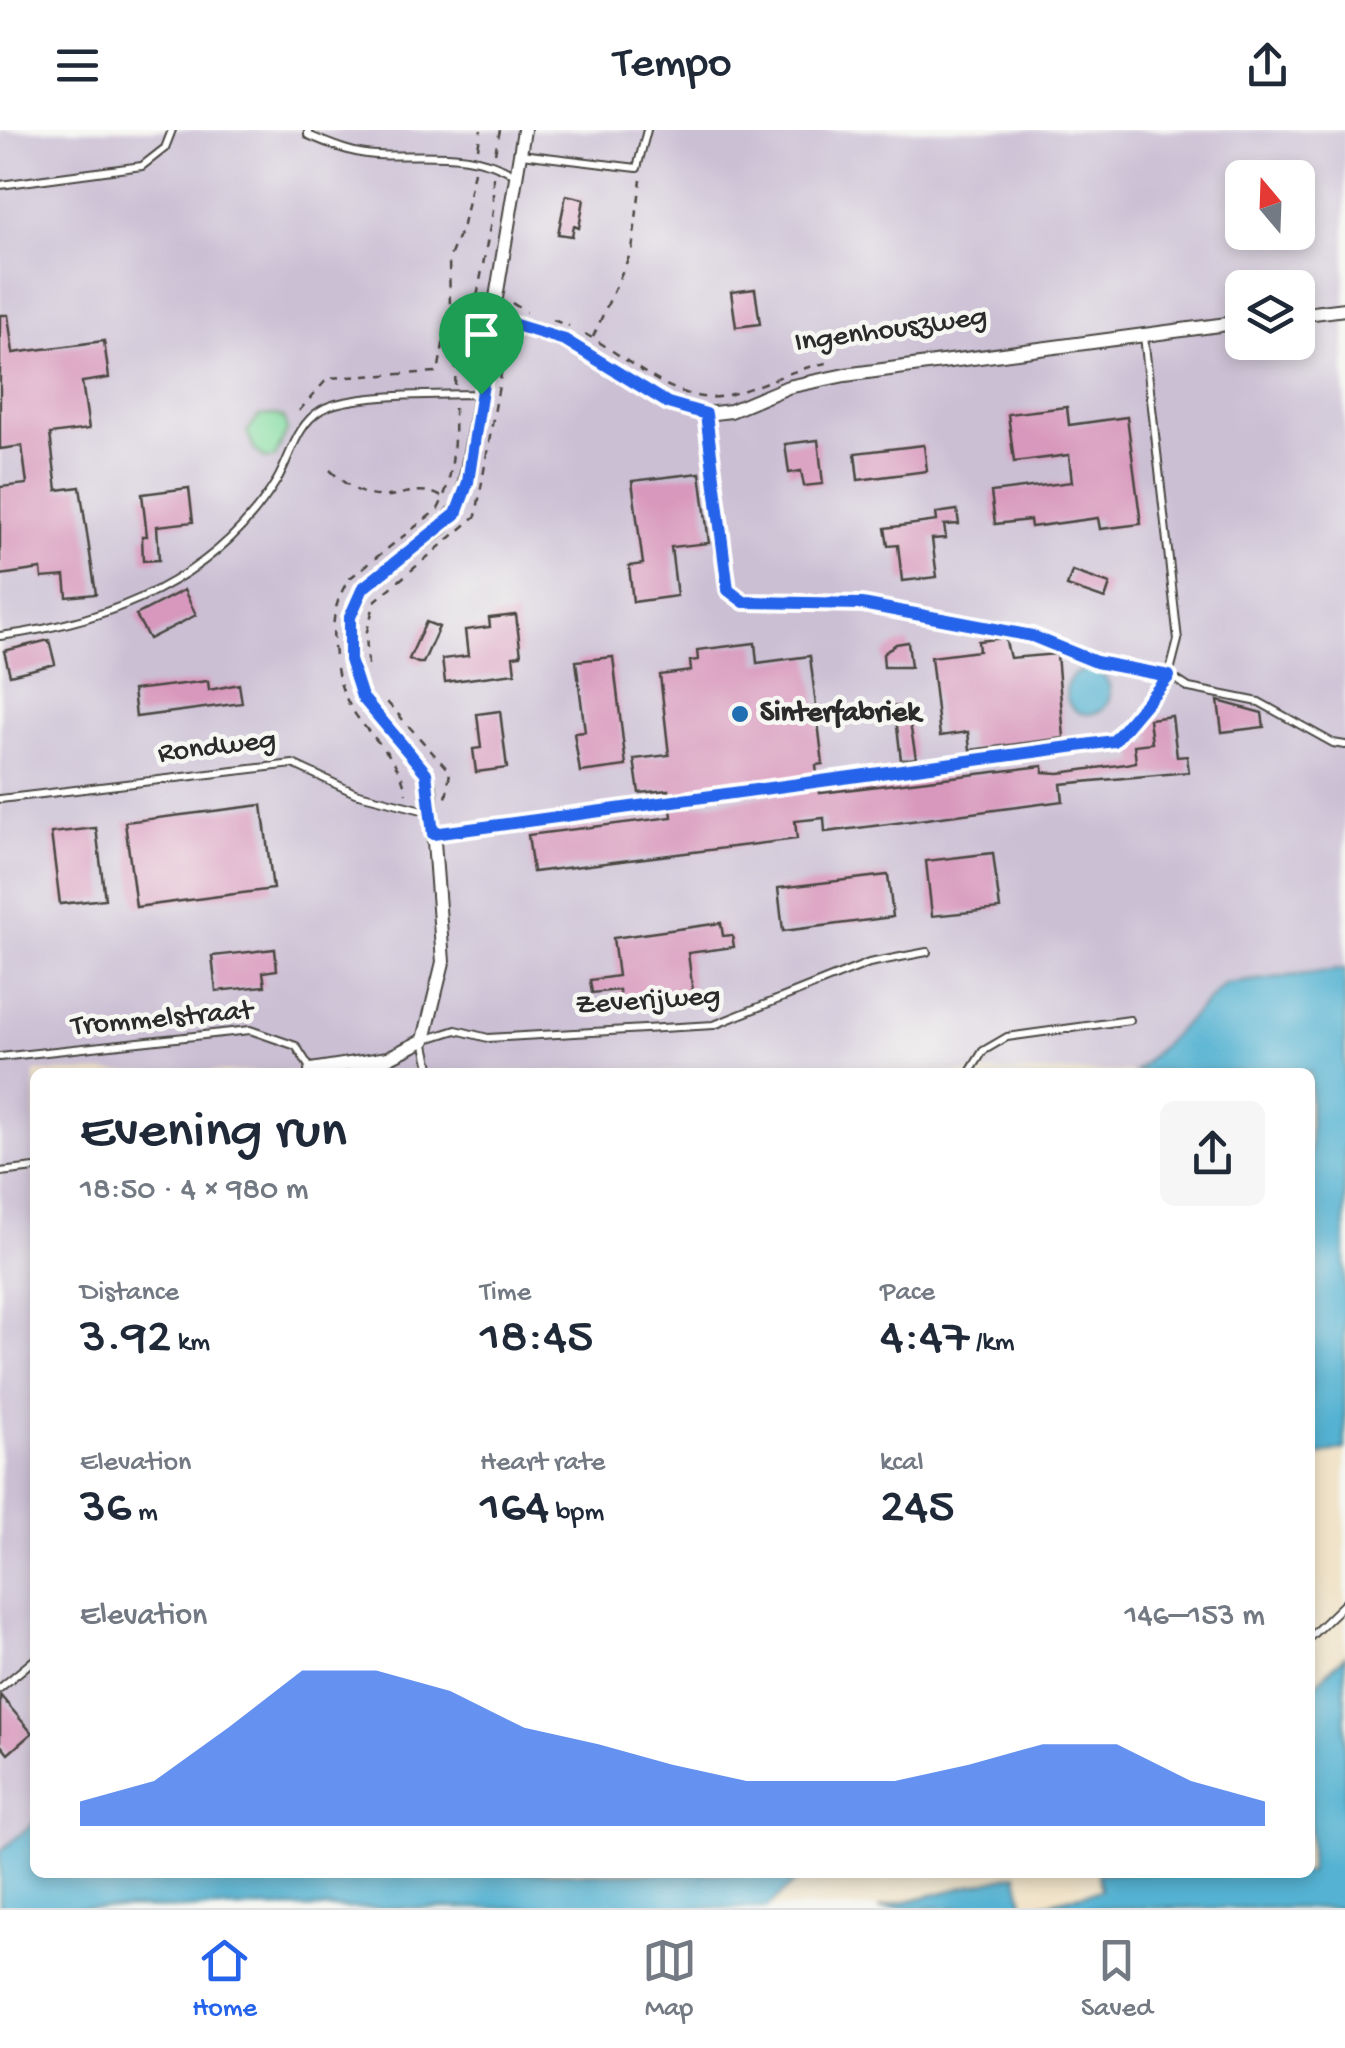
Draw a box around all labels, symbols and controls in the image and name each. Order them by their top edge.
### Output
icon: menu [50,38,105,93]
icon: share [1240,38,1295,93]
text: Tempo [614,39,732,92]
north arrow [1225,160,1315,250]
map controls [1225,160,1315,360]
button: layers [1225,270,1315,360]
pin [439,292,524,395]
street label: Ingenhouszweg [792,300,990,362]
icon: arrive [454,307,509,362]
place label: Sinterfabriek [760,697,924,732]
marker: Sinterfabriek [729,703,751,725]
street label: Rondweg [156,723,278,773]
street label: Zeverijweg [574,979,722,1025]
street label: Trommelstraat [68,994,257,1046]
button: share [1160,1101,1265,1206]
text: Evening run [80,1102,347,1166]
text: 18:50 · 4 × 980 m [80,1172,308,1210]
text: Distance [80,1277,179,1310]
text: Time [480,1277,531,1310]
text: Pace [880,1277,935,1310]
text: 3.92 [80,1310,171,1369]
text: 18:45 [480,1310,593,1369]
text: 4:47 [880,1310,969,1369]
text: km [171,1327,210,1360]
text: /km [969,1327,1015,1360]
text: Elevation [80,1447,191,1480]
text: Heart rate [480,1447,605,1480]
text: kcal [880,1447,924,1480]
text: 36 [80,1480,131,1539]
text: 164 [480,1480,549,1539]
text: 245 [880,1480,954,1539]
text: m [131,1497,158,1530]
text: bpm [549,1497,604,1530]
text: Elevation [80,1598,207,1636]
text: 146–153 m [1124,1598,1265,1636]
tab: Home [192,1933,257,2026]
tab: Map [642,1933,697,2026]
tab: Saved [1081,1933,1153,2026]

